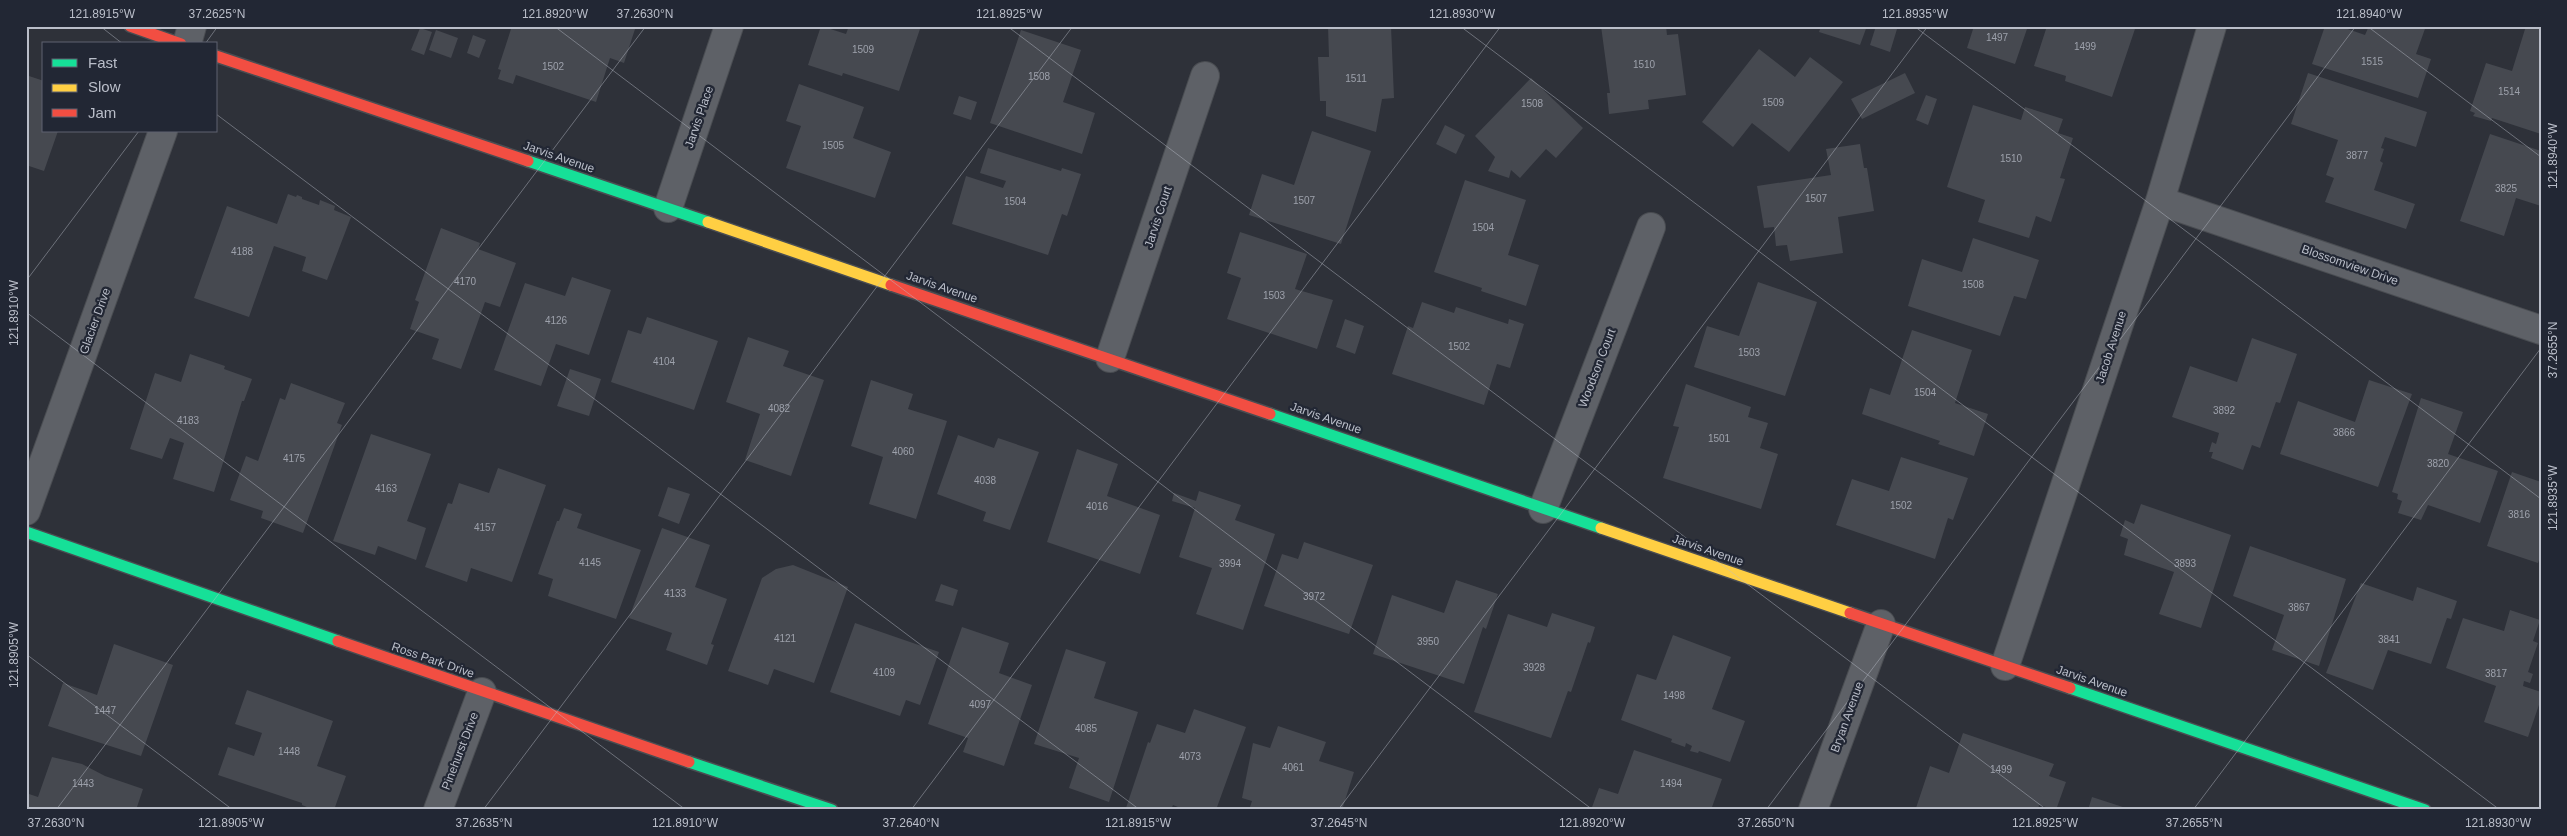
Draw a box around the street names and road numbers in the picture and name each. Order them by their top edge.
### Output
street label: Jarvis Place [682,84,716,150]
street label: Jarvis Avenue [522,138,597,176]
street label: Jarvis Court [1141,184,1175,250]
street label: Blossomview Drive [2300,242,2401,288]
street label: Jarvis Avenue [905,268,980,306]
street label: Glacier Drive [77,286,114,356]
street label: Jacob Avenue [2093,309,2129,385]
street label: Woodson Court [1576,326,1619,409]
street label: Jarvis Avenue [1289,399,1364,437]
street label: Jarvis Avenue [1671,531,1746,569]
street label: Ross Park Drive [390,639,477,681]
street label: Jarvis Avenue [2055,662,2130,700]
street label: Bryan Avenue [1828,679,1866,754]
street label: Pinehurst Drive [439,710,481,792]

